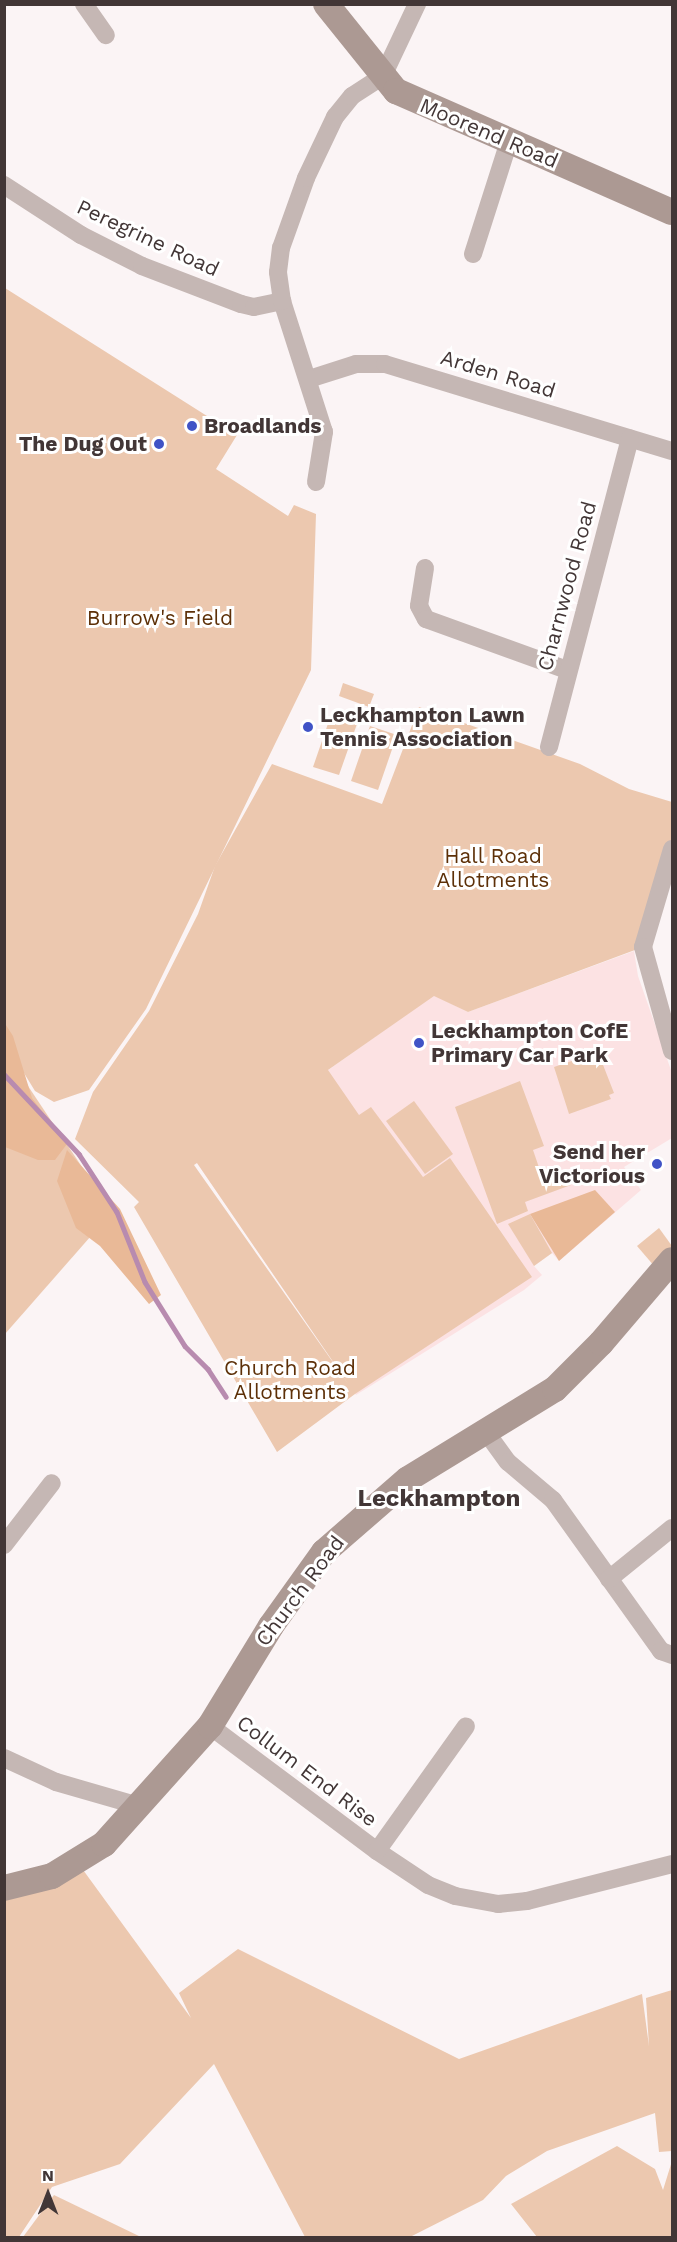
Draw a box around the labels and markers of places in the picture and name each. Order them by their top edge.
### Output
place label: Broadlands [204,413,322,439]
marker: Broadlands [185,419,199,433]
place label: The Dug Out [19,431,147,457]
marker: The Dug Out [152,437,166,451]
place label: Leckhampton Lawn Tennis Association [320,702,525,752]
marker: Leckhampton Lawn Tennis Association [301,720,315,734]
place label: Leckhampton CofE Primary Car Park [431,1018,628,1068]
marker: Leckhampton CofE Primary Car Park [412,1036,426,1050]
place label: Send her Victorious [539,1139,645,1189]
marker: Send her Victorious [650,1157,664,1171]

